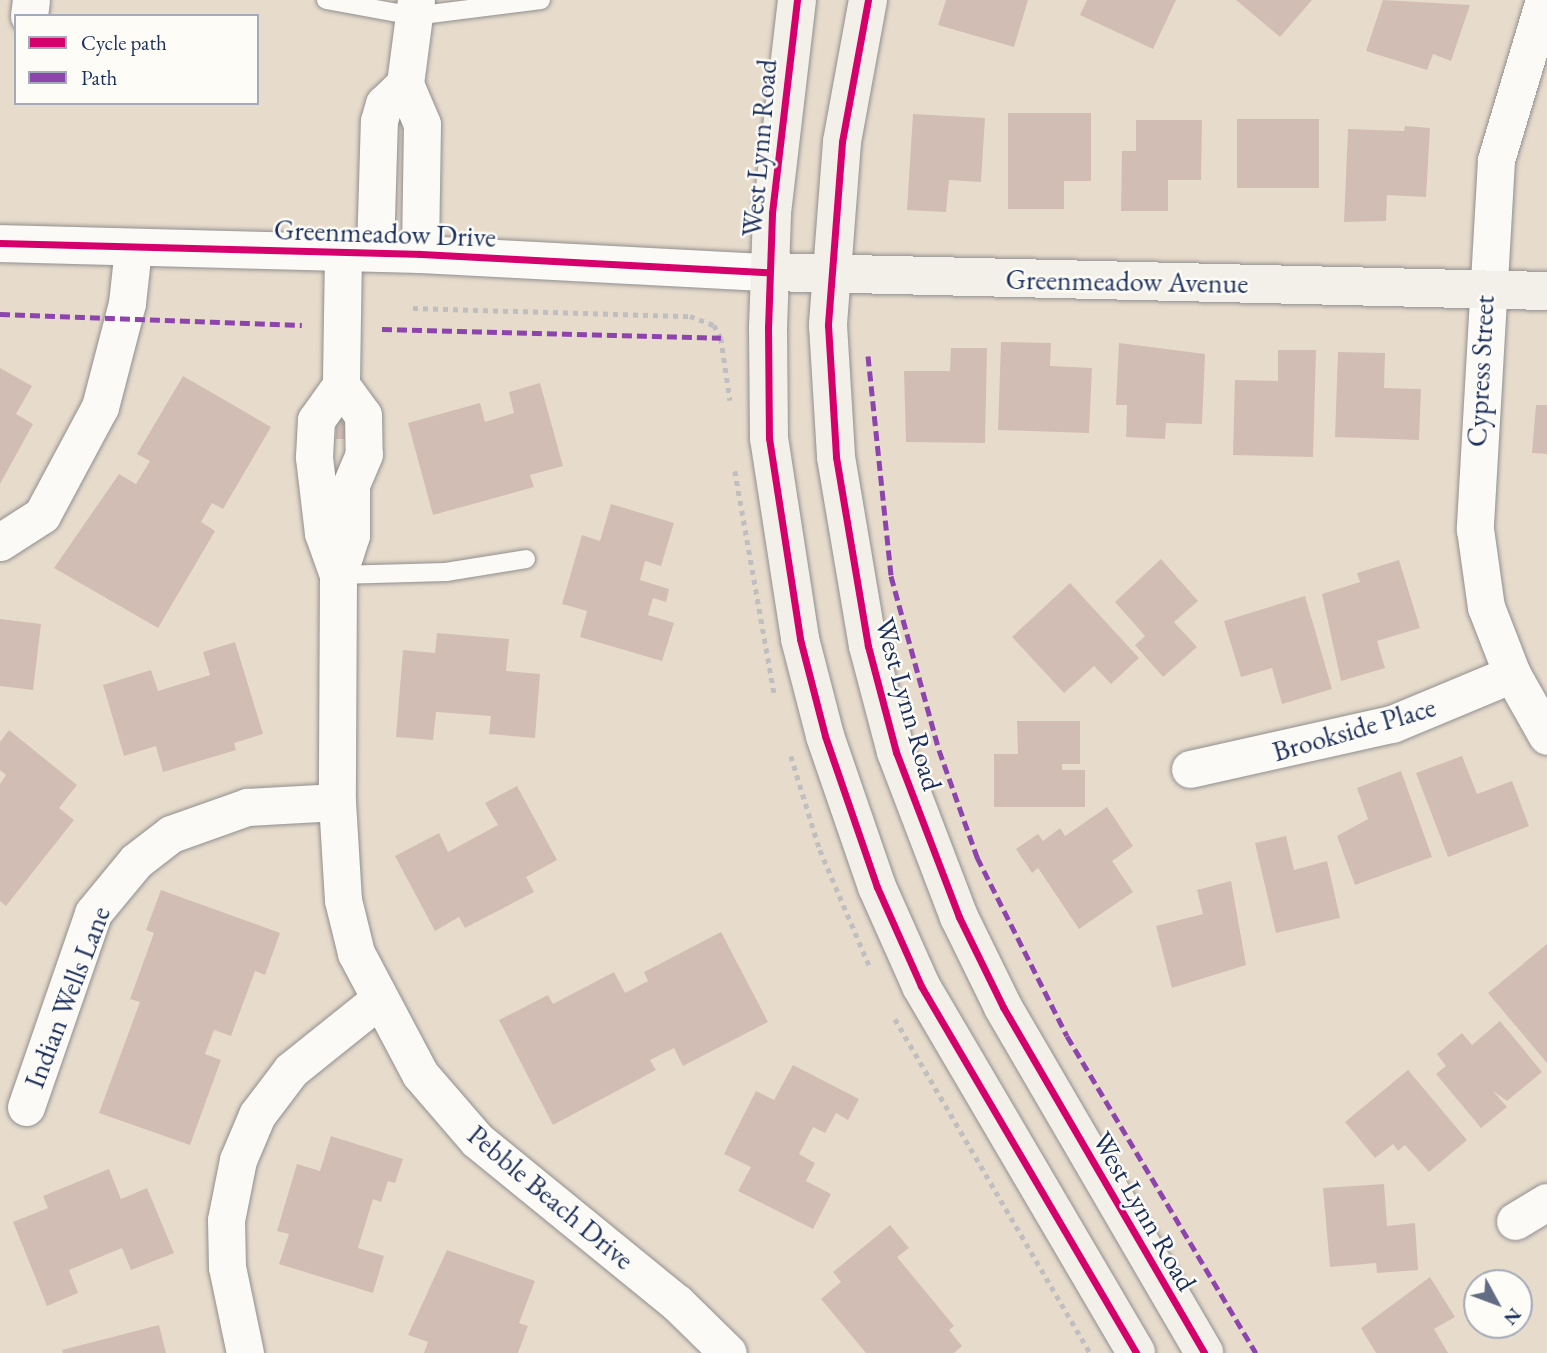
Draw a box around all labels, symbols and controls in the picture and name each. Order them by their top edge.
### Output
legend [14,14,259,105]
text: Cycle path [81,29,167,56]
street label: West Lynn Road [734,58,784,238]
text: Path [81,64,117,91]
street label: Greenmeadow Drive [273,212,497,254]
street label: Greenmeadow Avenue [1005,262,1249,300]
street label: Cypress Street [1459,294,1501,448]
street label: West Lynn Road [868,614,950,794]
street label: Brookside Place [1269,690,1439,768]
street label: Indian Wells Lane [17,901,117,1093]
street label: Pebble Beach Drive [461,1118,641,1276]
street label: West Lynn Road [1086,1125,1204,1297]
north arrow [1463,1269,1533,1339]
text: N [1498,1303,1527,1331]

